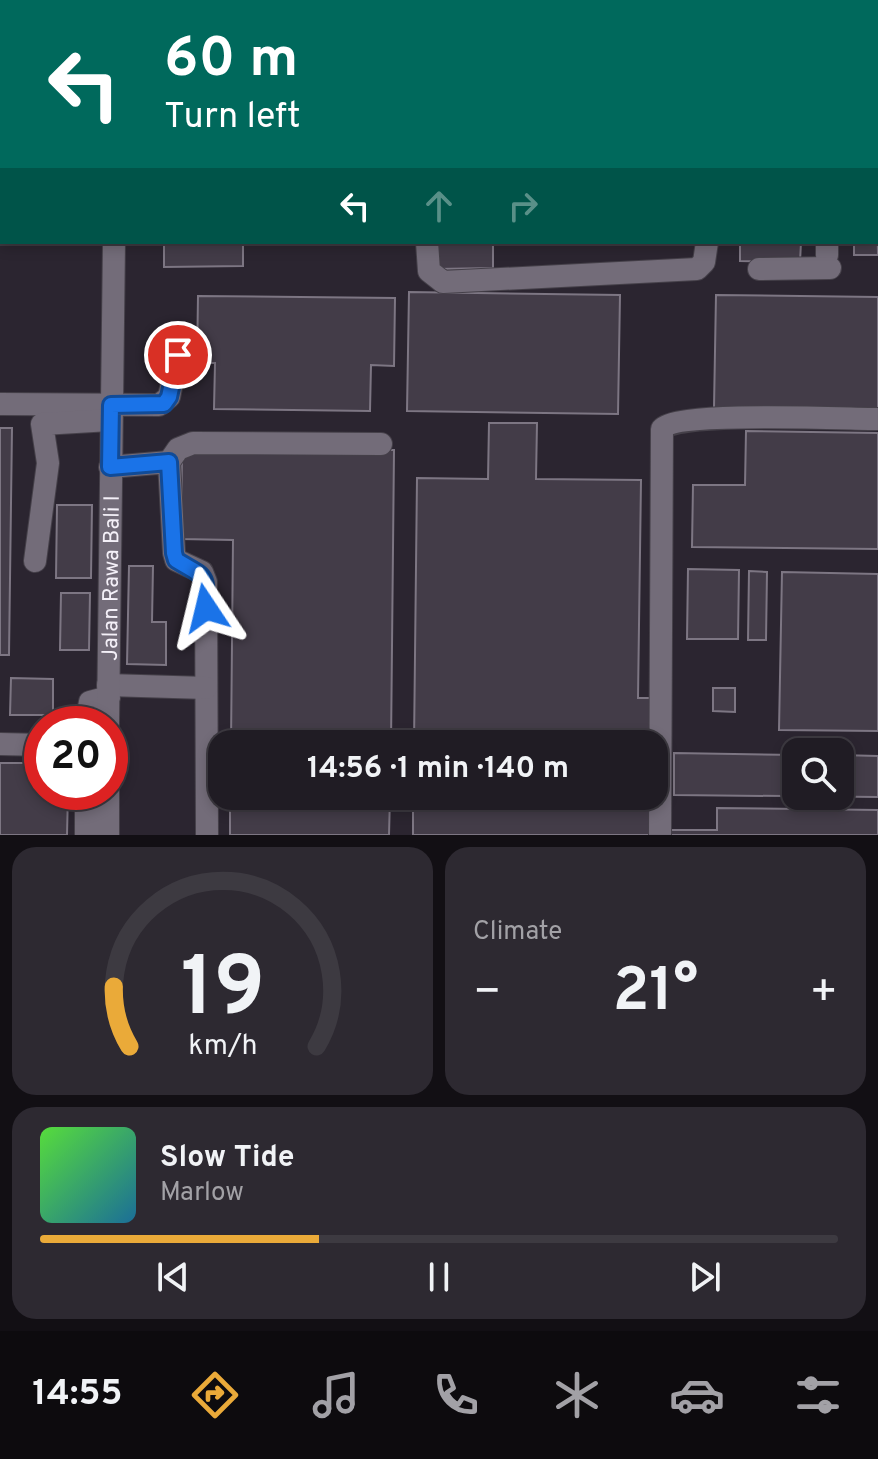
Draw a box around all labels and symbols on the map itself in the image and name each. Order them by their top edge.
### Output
pin [144,321,212,389]
street label: Jalan Rawa Bali I [98,495,127,661]
position arrow [164,566,248,650]
speed limit sign: 20 [24,706,128,810]

